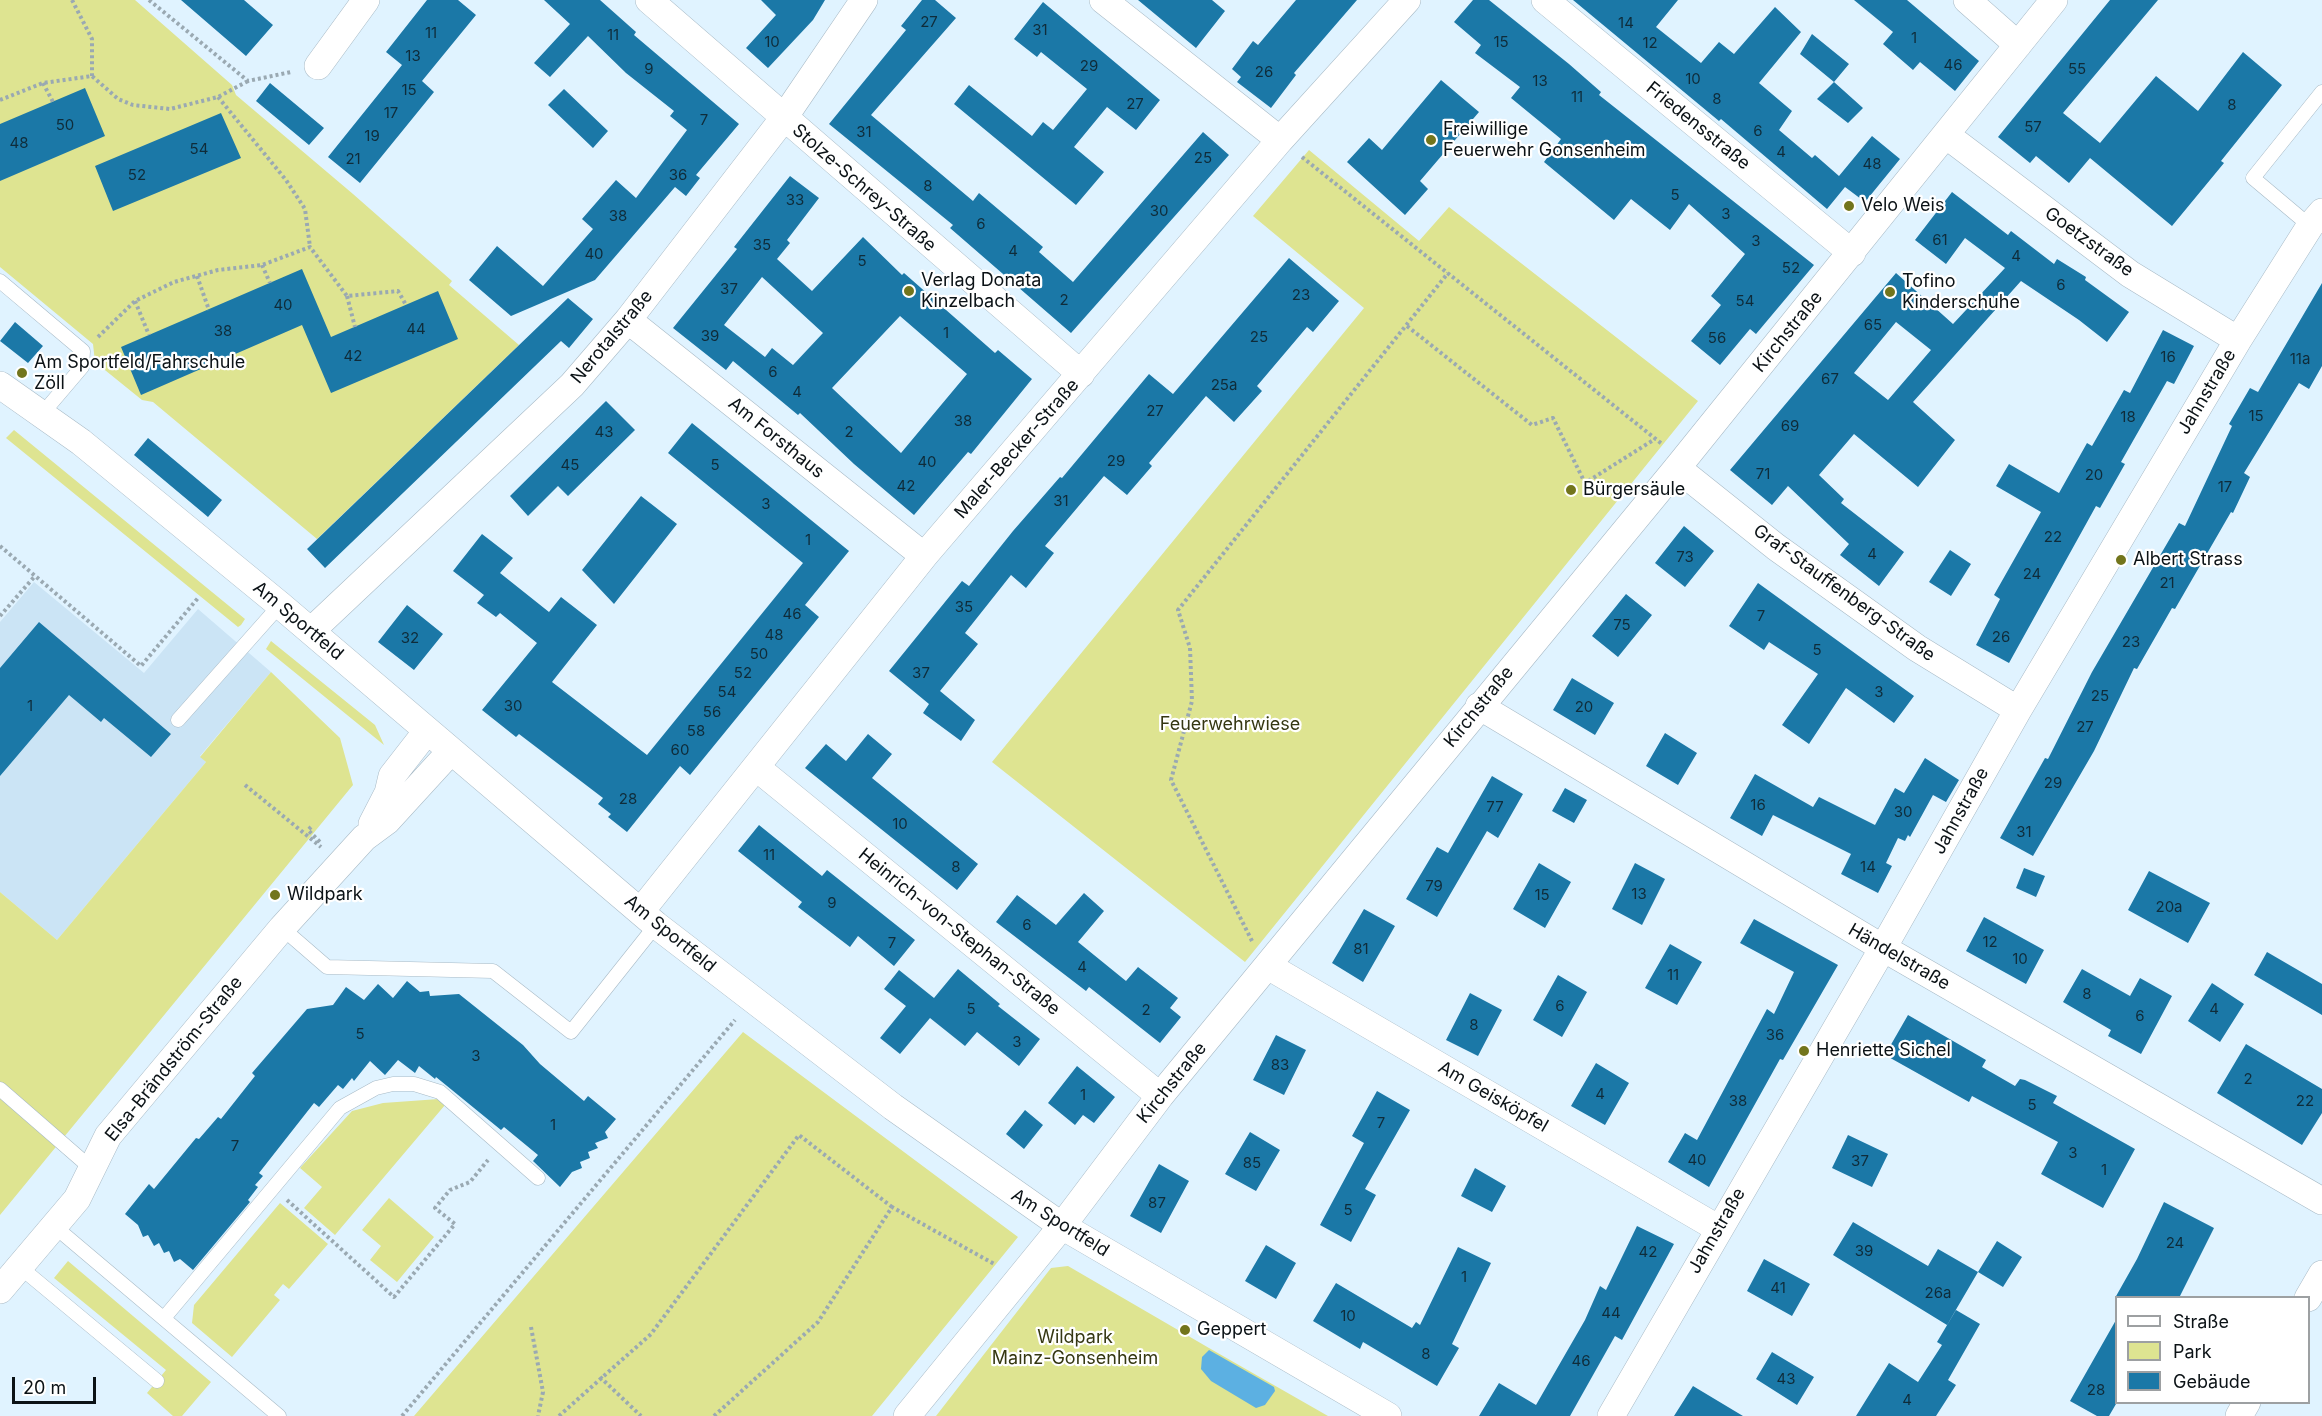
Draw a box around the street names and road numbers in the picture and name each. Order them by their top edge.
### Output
street label: Friedensstraße [1642,77,1754,175]
street label: Stolze-Schrey-Straße [788,120,940,256]
street label: Goetzstraße [2040,203,2138,281]
street label: Nerotalstraße [567,286,657,388]
street label: Kirchstraße [1749,287,1827,377]
street label: Jahnstraße [2173,345,2241,439]
street label: Maler-Becker-Straße [950,375,1084,523]
street label: Am Forsthaus [724,393,828,483]
street label: Graf-Stauffenberg-Straße [1749,520,1939,666]
street label: Am Sportfeld [248,577,348,665]
street label: Kirchstraße [1440,662,1518,752]
street label: Jahnstraße [1928,764,1994,858]
street label: Heinrich-von-Stephan-Straße [854,844,1064,1020]
street label: Am Sportfeld [620,891,720,977]
street label: Händelstraße [1844,919,1954,995]
street label: Elsa-Brändström-Straße [101,972,247,1146]
street label: Kirchstraße [1133,1038,1211,1128]
street label: Am Geisköpfel [1434,1057,1552,1137]
street label: Am Sportfeld [1007,1184,1113,1262]
street label: Jahnstraße [1684,1184,1750,1278]

